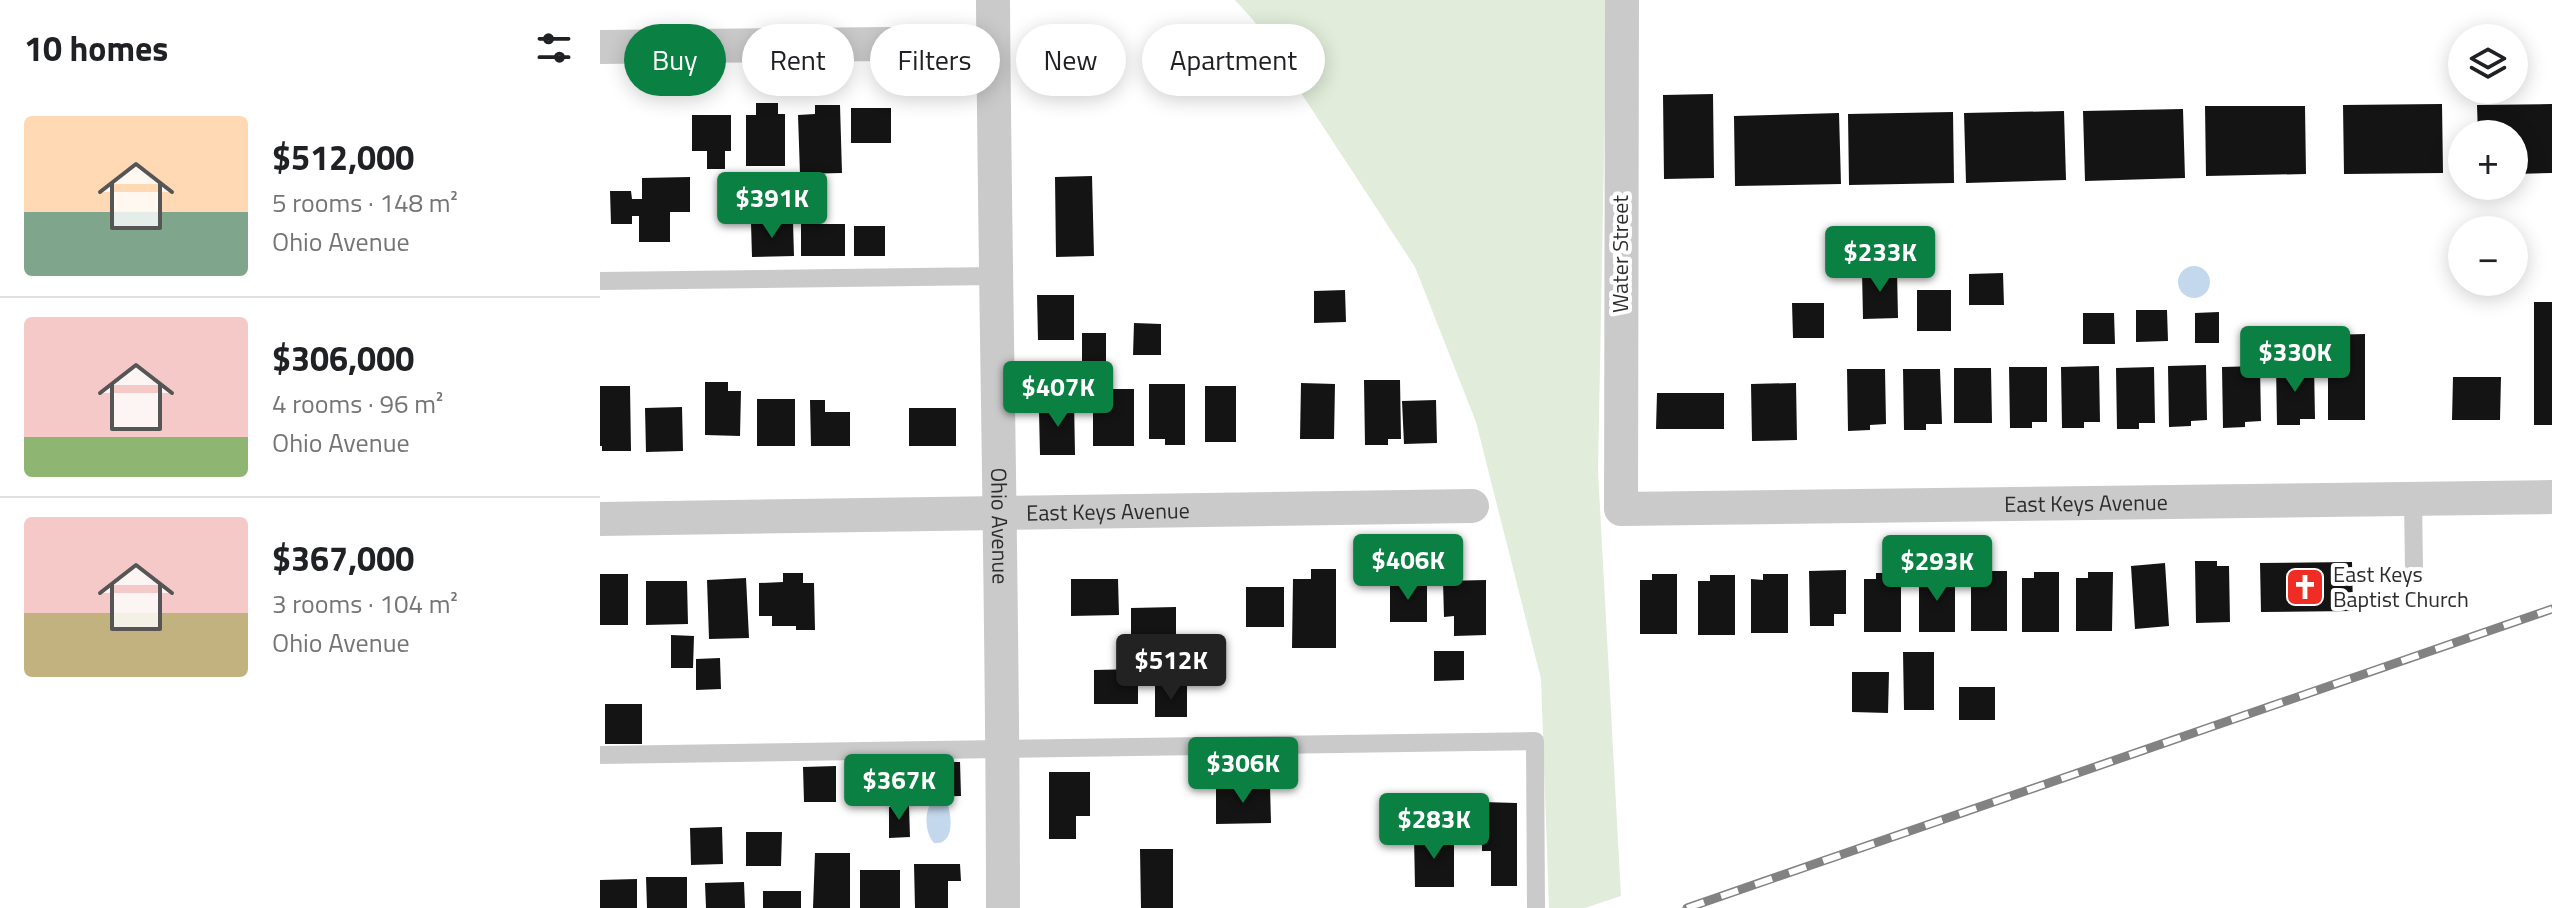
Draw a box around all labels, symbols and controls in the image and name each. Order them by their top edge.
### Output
text: 10 homes [24,22,168,74]
chip: Buy [624,24,726,96]
chip: Rent [742,24,854,96]
chip: Filters [870,24,1000,96]
chip: New [1016,24,1126,96]
chip: Apartment [1142,24,1325,96]
map controls [2448,24,2528,296]
button: layers [2448,24,2528,104]
icon: filters [532,26,576,70]
button: + [2448,120,2528,200]
text: $512,000 [272,131,414,183]
icon: home [88,148,184,244]
pin: $391K [716,172,828,240]
text: $391K [735,178,809,217]
text: 5 rooms · 148 m² [272,183,458,222]
street label: Water Street [1603,195,1637,313]
button: − [2448,216,2528,296]
text: Ohio Avenue [272,222,410,261]
pin: $233K [1824,226,1936,294]
text: $233K [1843,232,1917,271]
pin: $330K [2239,326,2351,394]
text: $306,000 [272,332,414,384]
text: $330K [2258,332,2332,371]
icon: home [88,349,184,445]
pin: $407K [1002,361,1114,429]
text: $407K [1021,367,1095,406]
text: 4 rooms · 96 m² [272,384,443,423]
text: Ohio Avenue [272,423,410,462]
street label: Ohio Avenue [982,467,1018,584]
street label: East Keys Avenue [2004,485,2168,521]
street label: East Keys Avenue [1026,493,1190,530]
text: $367,000 [272,532,414,584]
pin: $406K [1352,534,1464,602]
pin: $293K [1881,535,1993,603]
text: $406K [1371,540,1445,579]
text: $293K [1900,541,1974,580]
icon: home [88,549,184,645]
place label: East Keys Baptist Church [2333,557,2469,616]
church icon: East Keys Baptist Church [2284,566,2326,608]
text: 3 rooms · 104 m² [272,584,458,623]
text: Ohio Avenue [272,623,410,662]
pin: $512K [1115,634,1227,702]
text: $512K [1134,640,1208,679]
pin: $306K [1187,737,1299,805]
text: $306K [1206,743,1280,782]
pin: $367K [843,754,955,822]
text: $367K [862,760,936,799]
pin: $283K [1378,793,1490,861]
text: $283K [1397,799,1471,838]

